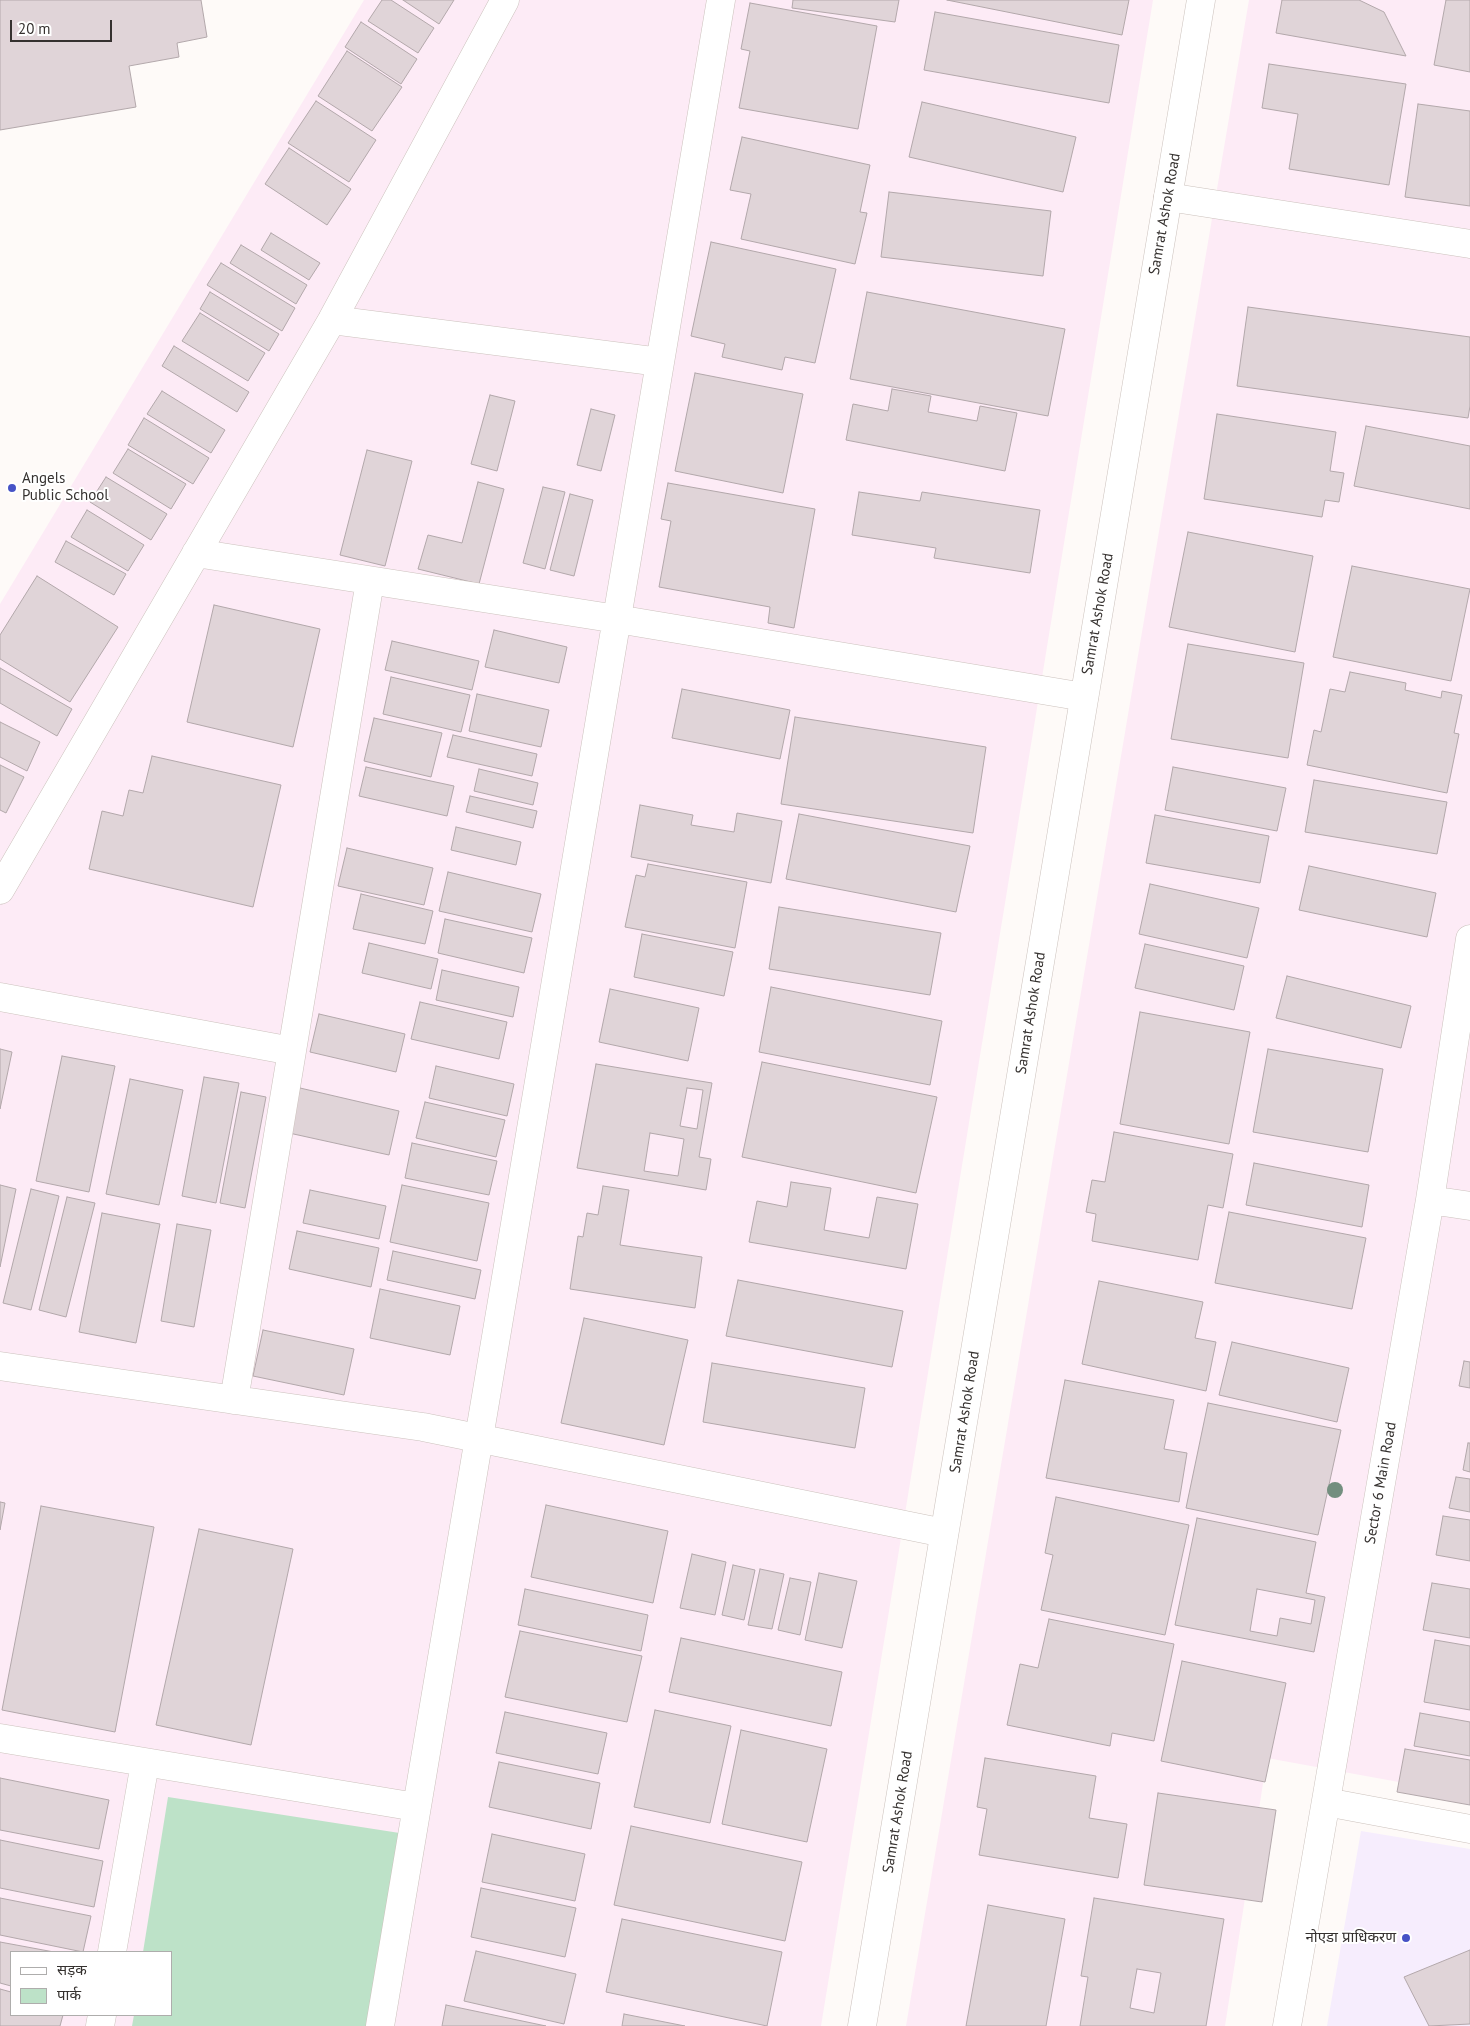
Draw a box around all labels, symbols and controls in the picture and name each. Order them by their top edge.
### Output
scale bar [12,10,115,42]
text: 20 m [18,19,51,38]
street label: Samrat Ashok Road [1145,152,1185,276]
place label: Angels Public School [22,470,109,505]
marker: Angels Public School [6,482,18,494]
street label: Samrat Ashok Road [1078,552,1118,676]
street label: Samrat Ashok Road [1012,951,1050,1075]
street label: Samrat Ashok Road [946,1350,984,1474]
street label: Sector 6 Main Road [1361,1421,1401,1545]
street label: Samrat Ashok Road [879,1750,917,1874]
place label: नोएडा प्राधिकरण [1306,1929,1396,1947]
marker: नोएडा प्राधिकरण [1400,1932,1412,1944]
legend [10,1951,172,2016]
text: सड़क [57,1960,87,1979]
text: पार्क [57,1985,81,2004]

